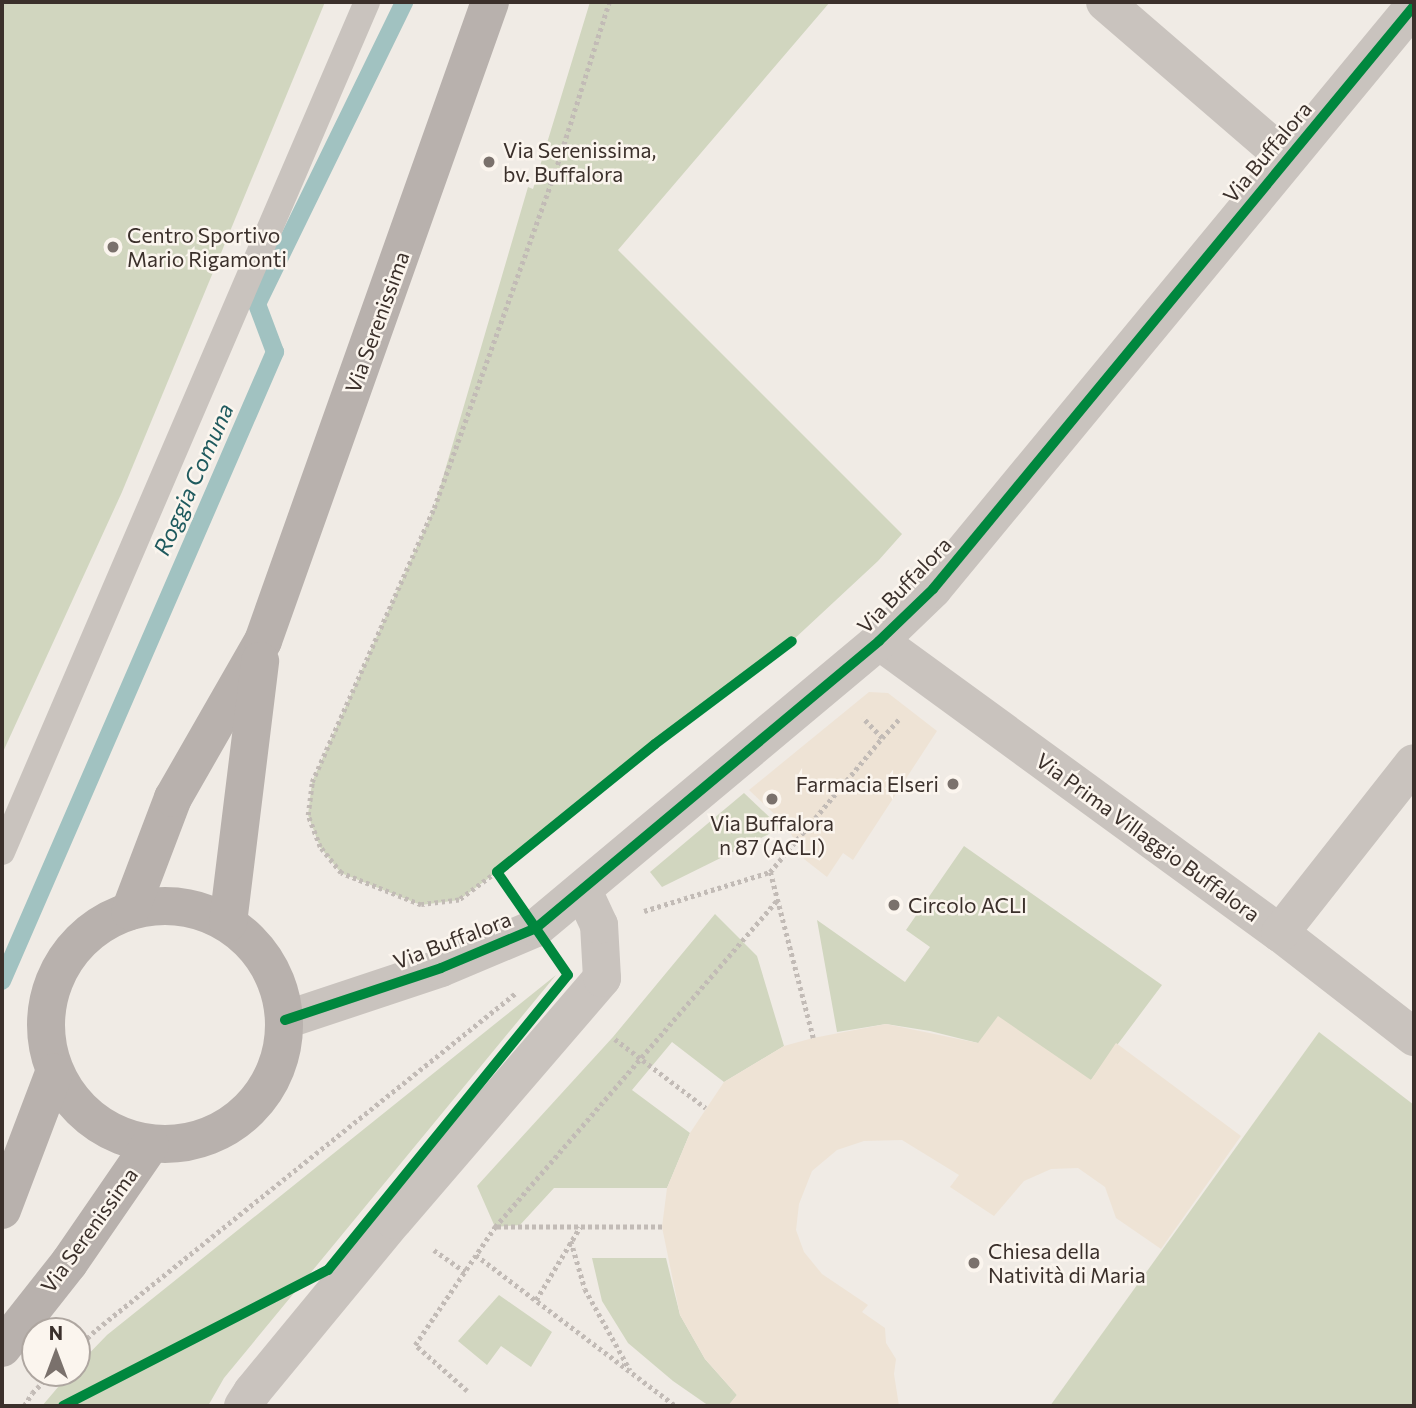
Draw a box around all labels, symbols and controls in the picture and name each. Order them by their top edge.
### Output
street label: Via Buffalora [1217,96,1317,208]
place label: Via Serenissima, bv. Buffalora [503,137,656,187]
marker: Via Serenissima, bv. Buffalora [481,154,497,170]
place label: Centro Sportivo Mario Rigamonti [127,222,287,272]
marker: Centro Sportivo Mario Rigamonti [105,239,121,255]
street label: Via Serenissima [340,248,414,396]
water label: Roggia Comuna [147,399,239,559]
street label: Via Buffalora [852,532,956,638]
street label: Via Prima Villaggio Buffalora [1031,747,1265,927]
place label: Farmacia Elseri [796,771,939,797]
marker: Farmacia Elseri [945,776,961,792]
marker: Via Buffalora n 87 (ACLI) [764,791,780,807]
place label: Via Buffalora n 87 (ACLI) [710,810,834,860]
place label: Circolo ACLI [908,892,1027,918]
marker: Circolo ACLI [886,897,902,913]
street label: Via Buffalora [390,906,514,974]
street label: Via Serenissima [35,1163,143,1297]
place label: Chiesa della Natività di Maria [988,1238,1146,1288]
marker: Chiesa della Natività di Maria [966,1255,982,1271]
north arrow [21,1317,91,1387]
text: N [49,1321,63,1344]

